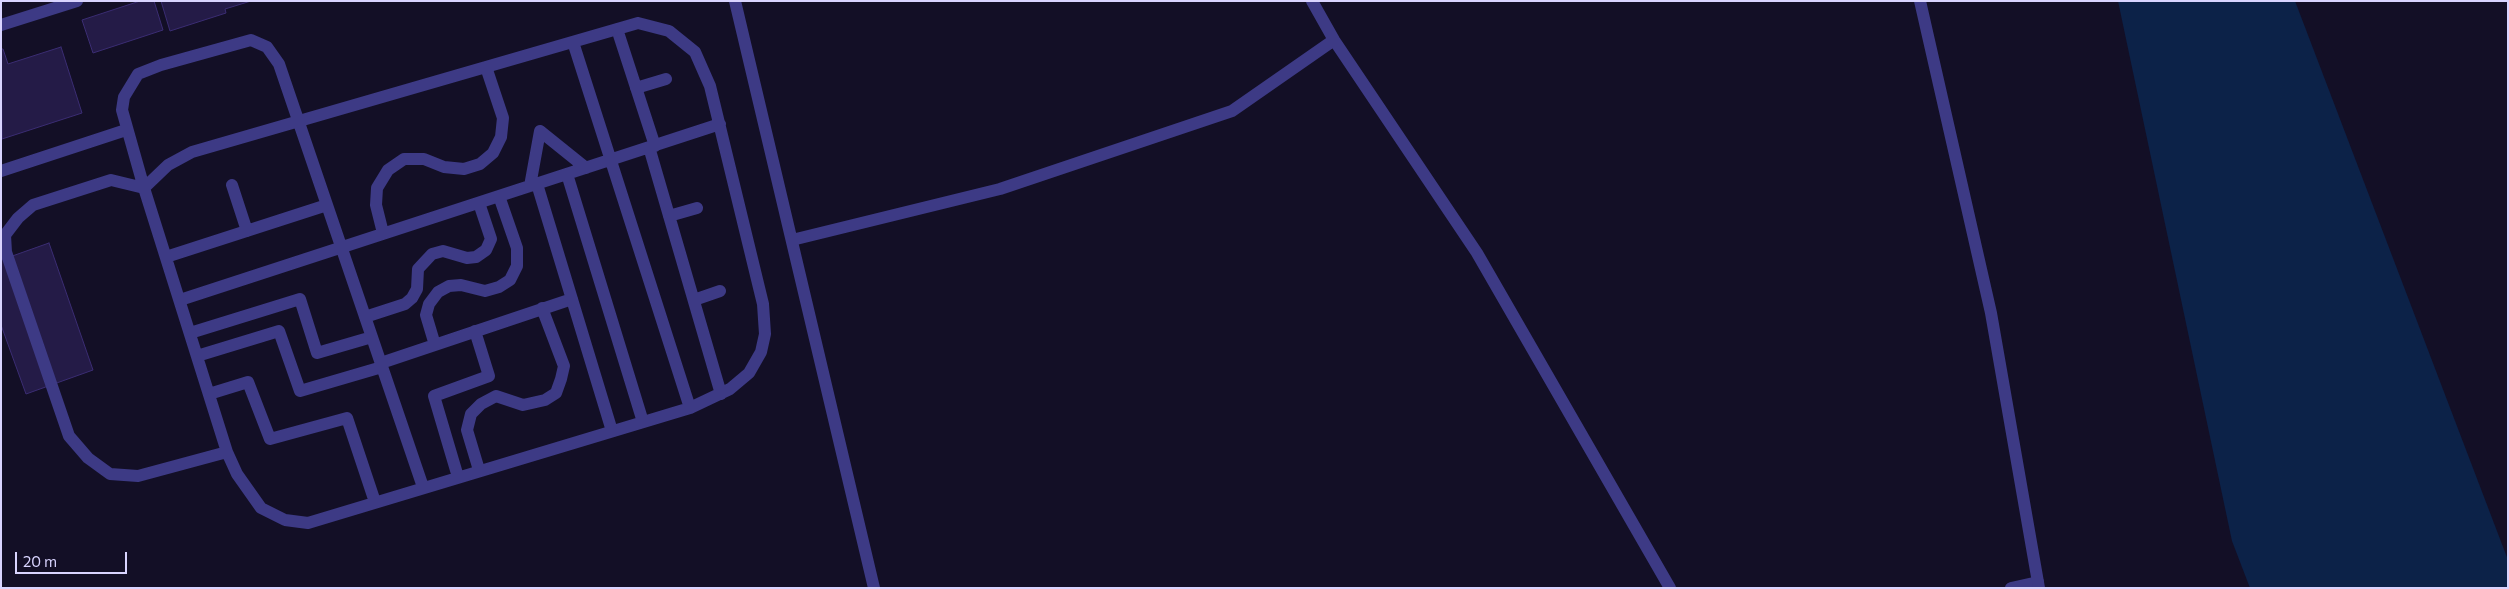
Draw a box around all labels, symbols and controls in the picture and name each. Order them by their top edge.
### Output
scale bar [18,542,130,574]
text: 20 m [23,552,57,570]

